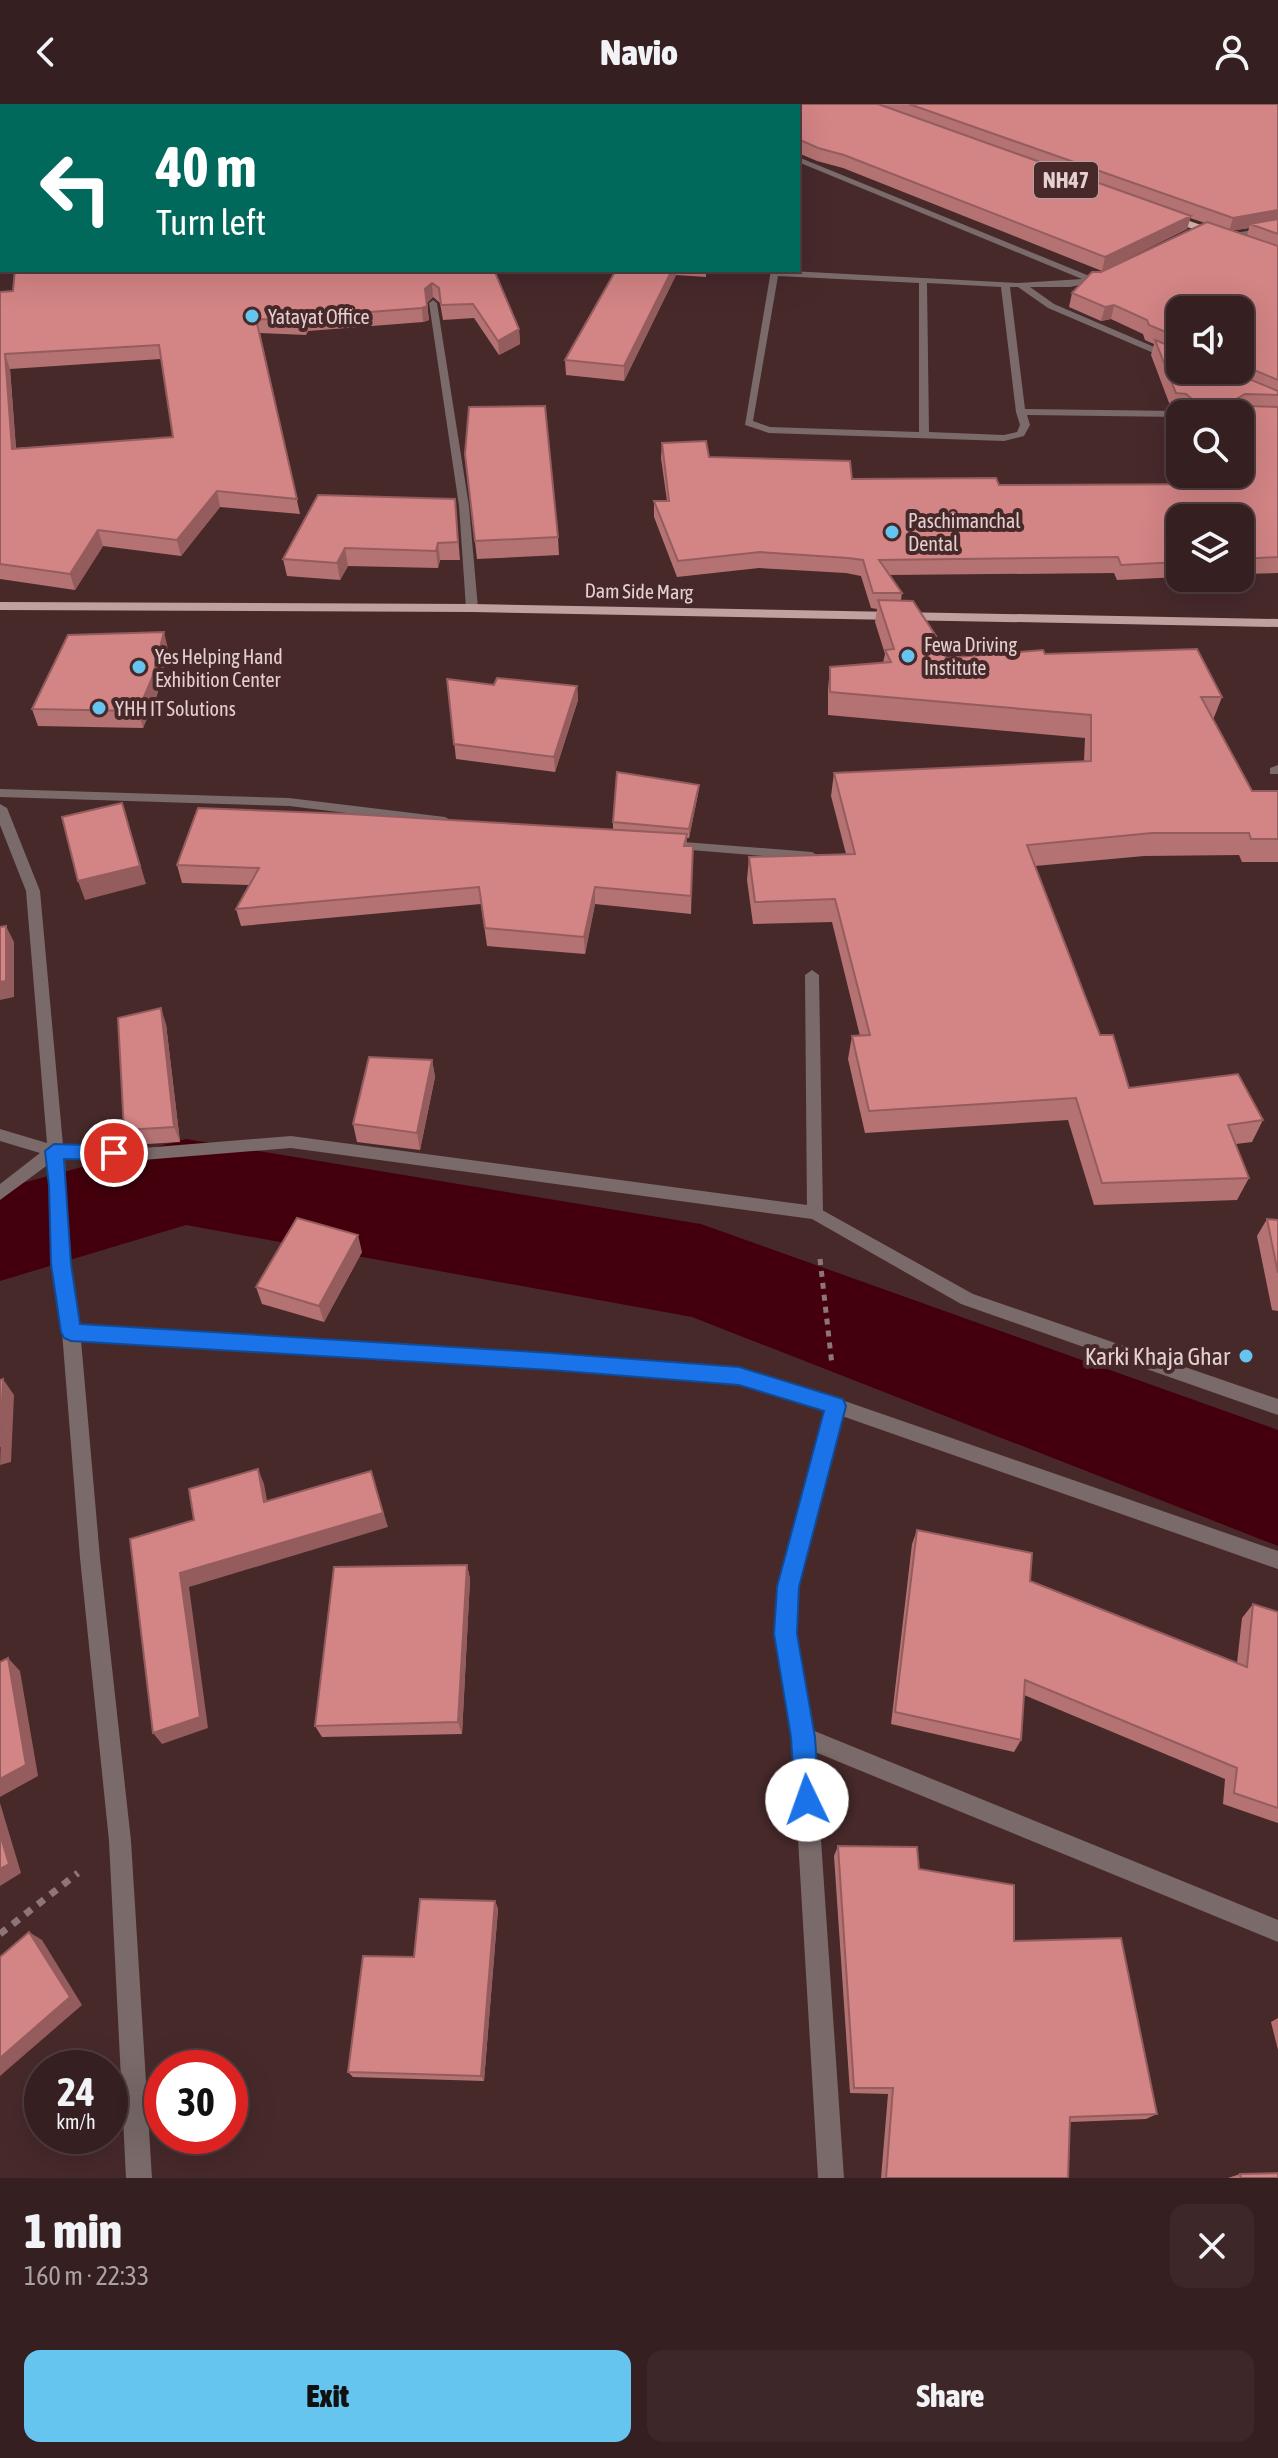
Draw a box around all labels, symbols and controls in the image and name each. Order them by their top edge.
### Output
icon: back [24,30,68,74]
icon: person [1210,30,1254,74]
text: Navio [600,31,678,73]
text: 40 m [156,135,257,199]
icon: left [24,136,128,240]
road number: NH47 [1034,162,1098,198]
text: Turn left [156,201,266,243]
map controls [1166,296,1254,592]
button: sound [1166,296,1254,384]
place label: Yatayat Office [268,305,370,328]
marker: Yatayat Office [243,307,261,325]
button: search [1166,400,1254,488]
button: layers [1166,504,1254,592]
place label: Paschimanchal Dental [908,509,1021,555]
marker: Paschimanchal Dental [883,523,901,541]
street label: Dam Side Marg [585,579,694,603]
place label: Fewa Driving Institute [924,633,1018,679]
place label: Yes Helping Hand Exhibition Center [155,645,283,691]
marker: Fewa Driving Institute [899,647,917,665]
marker: Yes Helping Hand Exhibition Center [130,658,148,676]
place label: YHH IT Solutions [115,697,236,720]
marker: YHH IT Solutions [90,699,108,717]
pin [80,1119,148,1187]
icon: arrive [92,1131,136,1175]
place label: Karki Khaja Ghar [1085,1343,1231,1370]
marker: Karki Khaja Ghar [1237,1347,1255,1365]
position arrow [765,1758,849,1842]
speed limit sign: 30 [144,2050,248,2154]
text: 24 [57,2069,95,2114]
text: km/h [56,2110,96,2133]
text: 1 min [24,2203,122,2258]
button: close [1170,2204,1254,2288]
text: 160 m · 22:33 [24,2261,149,2291]
button: Exit [24,2350,631,2442]
button: Share [647,2350,1254,2442]

